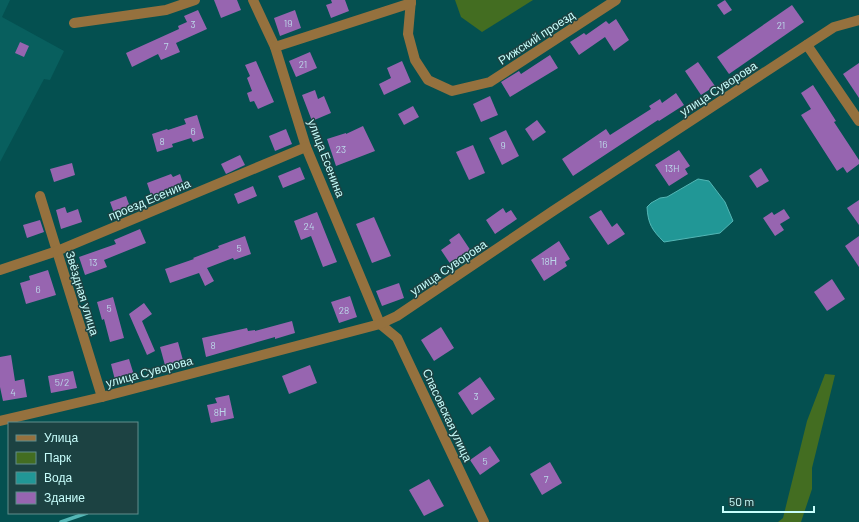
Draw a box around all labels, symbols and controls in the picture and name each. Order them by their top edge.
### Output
street label: Рижский проезд [495,7,577,68]
house number: 19 [284,17,292,29]
house number: 3 [190,18,196,30]
house number: 21 [777,19,785,31]
house number: 7 [164,40,169,52]
house number: 21 [299,58,307,70]
street label: улица Суворова [677,58,760,119]
street label: улица Есенина [305,117,348,200]
house number: 6 [190,125,196,137]
house number: 8 [159,135,165,147]
house number: 16 [599,138,607,150]
house number: 9 [500,139,506,151]
house number: 23 [336,143,346,155]
house number: 13H [664,162,680,174]
street label: проезд Есенина [106,175,193,224]
house number: 24 [304,220,314,232]
street label: улица Суворова [407,236,490,299]
house number: 5 [236,242,242,254]
street label: Звёздная улица [63,249,103,338]
house number: 18Н [541,255,557,267]
house number: 13 [89,256,97,268]
house number: 6 [35,283,41,295]
house number: 5 [106,302,112,314]
house number: 28 [339,304,349,316]
house number: 8 [210,339,216,351]
street label: улица Суворова [104,353,194,390]
street label: Спасовская улица [419,366,476,464]
house number: 5/2 [55,376,69,388]
house number: 4 [10,386,16,398]
house number: 3 [473,390,479,402]
house number: 8Н [214,406,226,418]
legend [8,422,138,514]
text: Улица [44,430,78,445]
text: Парк [44,450,72,465]
house number: 5 [482,455,488,467]
text: Вода [44,470,72,485]
house number: 7 [544,473,549,485]
scale bar [723,488,814,514]
text: Здание [44,490,85,505]
text: 50 m [729,494,754,508]

